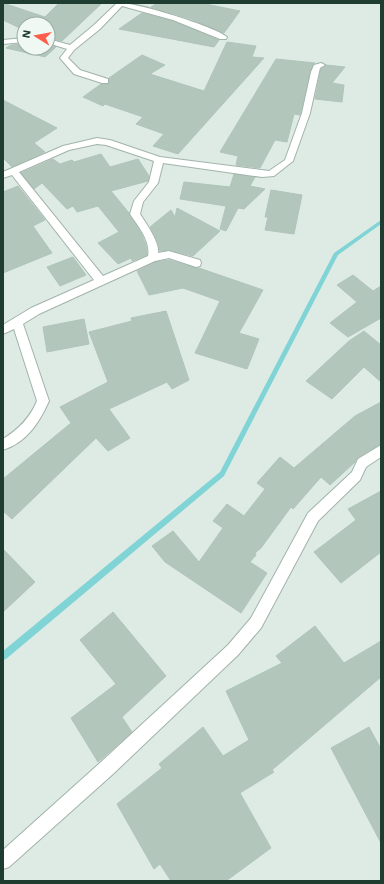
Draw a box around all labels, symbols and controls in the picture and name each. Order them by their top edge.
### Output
north arrow [16,16,56,56]
text: N [20,29,34,39]

